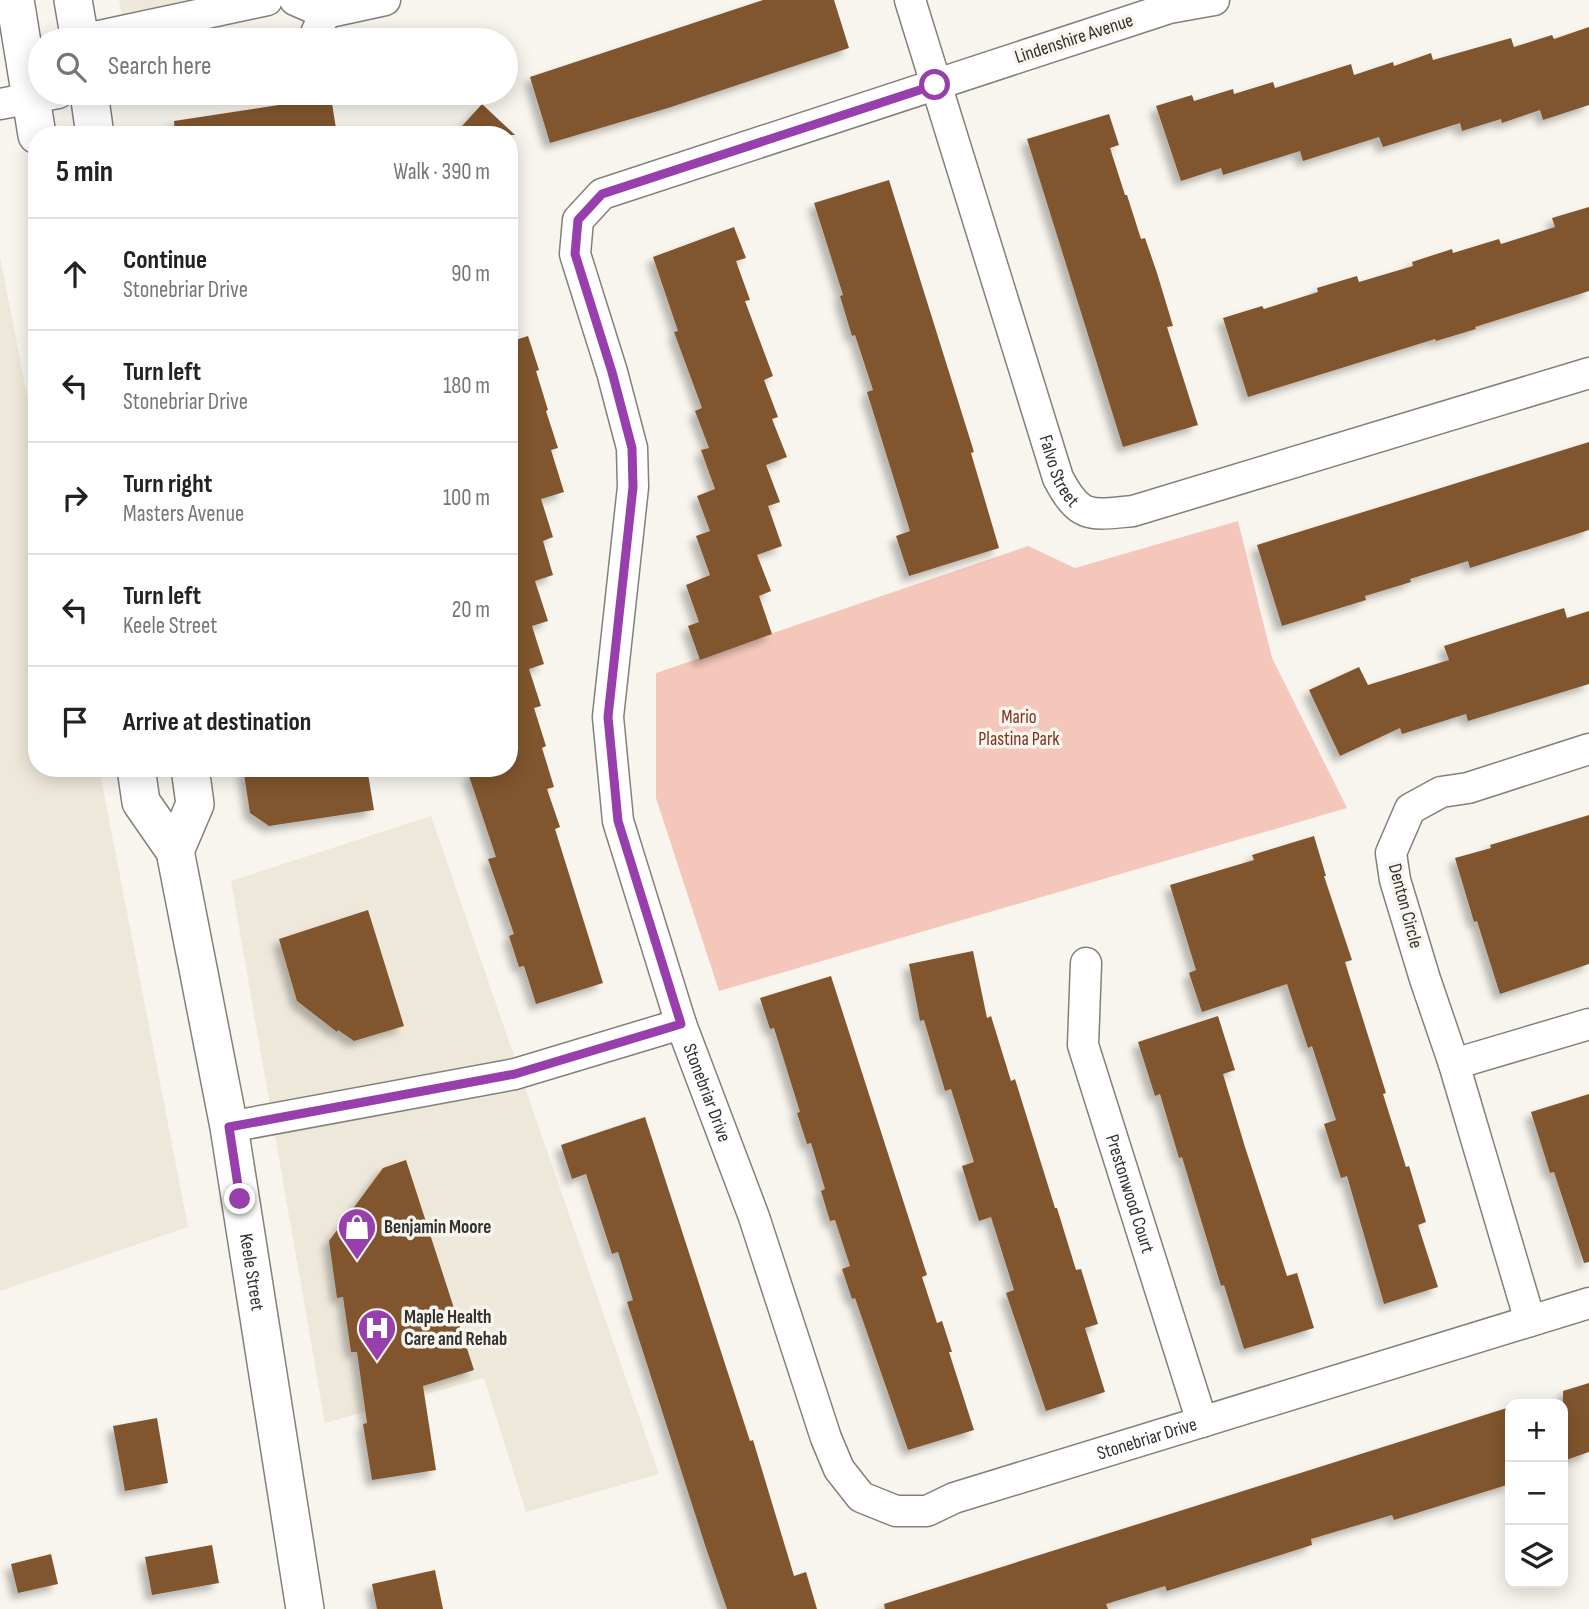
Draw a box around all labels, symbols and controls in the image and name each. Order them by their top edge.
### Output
street label: Lindenshire Avenue [1012,9,1136,69]
search box [28,28,518,105]
icon: search [52,48,90,86]
text: Search here [108,51,211,82]
route start [919,69,950,100]
text: 5 min [56,154,113,190]
text: Walk · 390 m [393,158,490,186]
text: Continue [123,245,207,276]
icon: ahead [56,255,94,293]
text: 90 m [451,260,490,288]
text: Stonebriar Drive [123,276,248,304]
text: Turn left [123,357,201,388]
icon: left [56,367,94,405]
text: 180 m [443,372,490,400]
text: Stonebriar Drive [123,388,248,416]
street label: Falvo Street [1034,432,1084,512]
text: Turn right [123,469,212,500]
icon: right [56,479,94,517]
text: 100 m [443,484,490,512]
text: Masters Avenue [123,500,244,528]
text: Turn left [123,581,201,612]
icon: left [56,591,94,629]
text: 20 m [452,596,490,624]
text: Keele Street [123,612,217,640]
icon: arrive [56,703,94,741]
park label: Mario Plastina Park [978,706,1060,751]
text: Arrive at destination [123,707,311,738]
street label: Denton Circle [1383,861,1427,951]
street label: Stonebriar Drive [678,1040,736,1145]
street label: Prestonwood Court [1100,1132,1159,1256]
route end [224,1183,255,1214]
shop icon: Benjamin Moore [336,1206,378,1261]
place label: Benjamin Moore [384,1216,491,1239]
street label: Keele Street [234,1232,269,1312]
place label: Maple Health Care and Rehab [404,1306,507,1351]
hospital icon: Maple Health Care and Rehab [356,1307,398,1362]
map controls [1505,1399,1568,1588]
button: + [1505,1399,1568,1462]
street label: Stonebriar Drive [1094,1413,1200,1465]
button: − [1505,1462,1568,1525]
button: layers [1505,1525,1568,1588]

